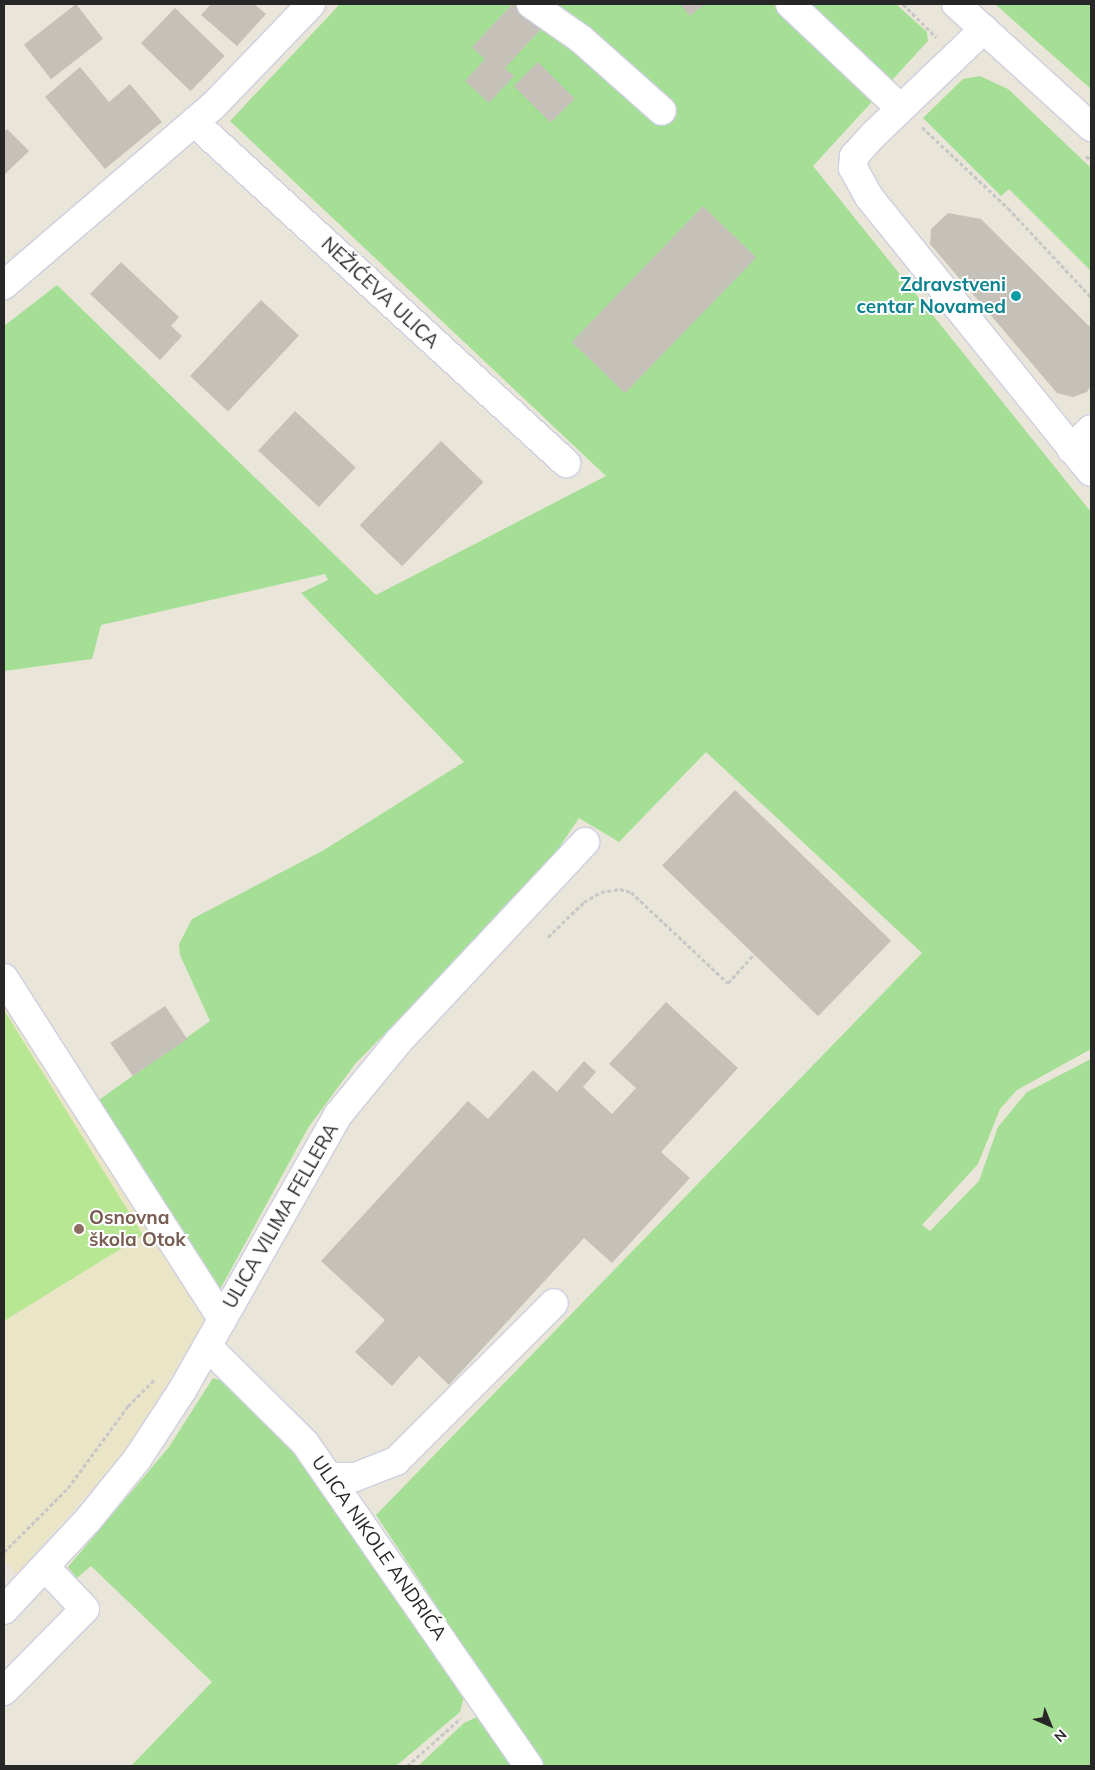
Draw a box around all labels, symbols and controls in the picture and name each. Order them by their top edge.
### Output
street label: NEŽIĆEVA ULICA [316,233,444,353]
place label: Zdravstveni centar Novamed [856,274,1006,318]
marker: Zdravstveni centar Novamed [1010,290,1022,302]
street label: ULICA VILIMA FELLERA [219,1119,343,1313]
place label: Osnovna škola Otok [89,1207,186,1251]
marker: Osnovna škola Otok [73,1223,85,1235]
street label: ULICA NIKOLE ANDRIĆA [307,1452,451,1644]
north arrow [1025,1700,1075,1750]
text: N [1050,1726,1070,1746]

